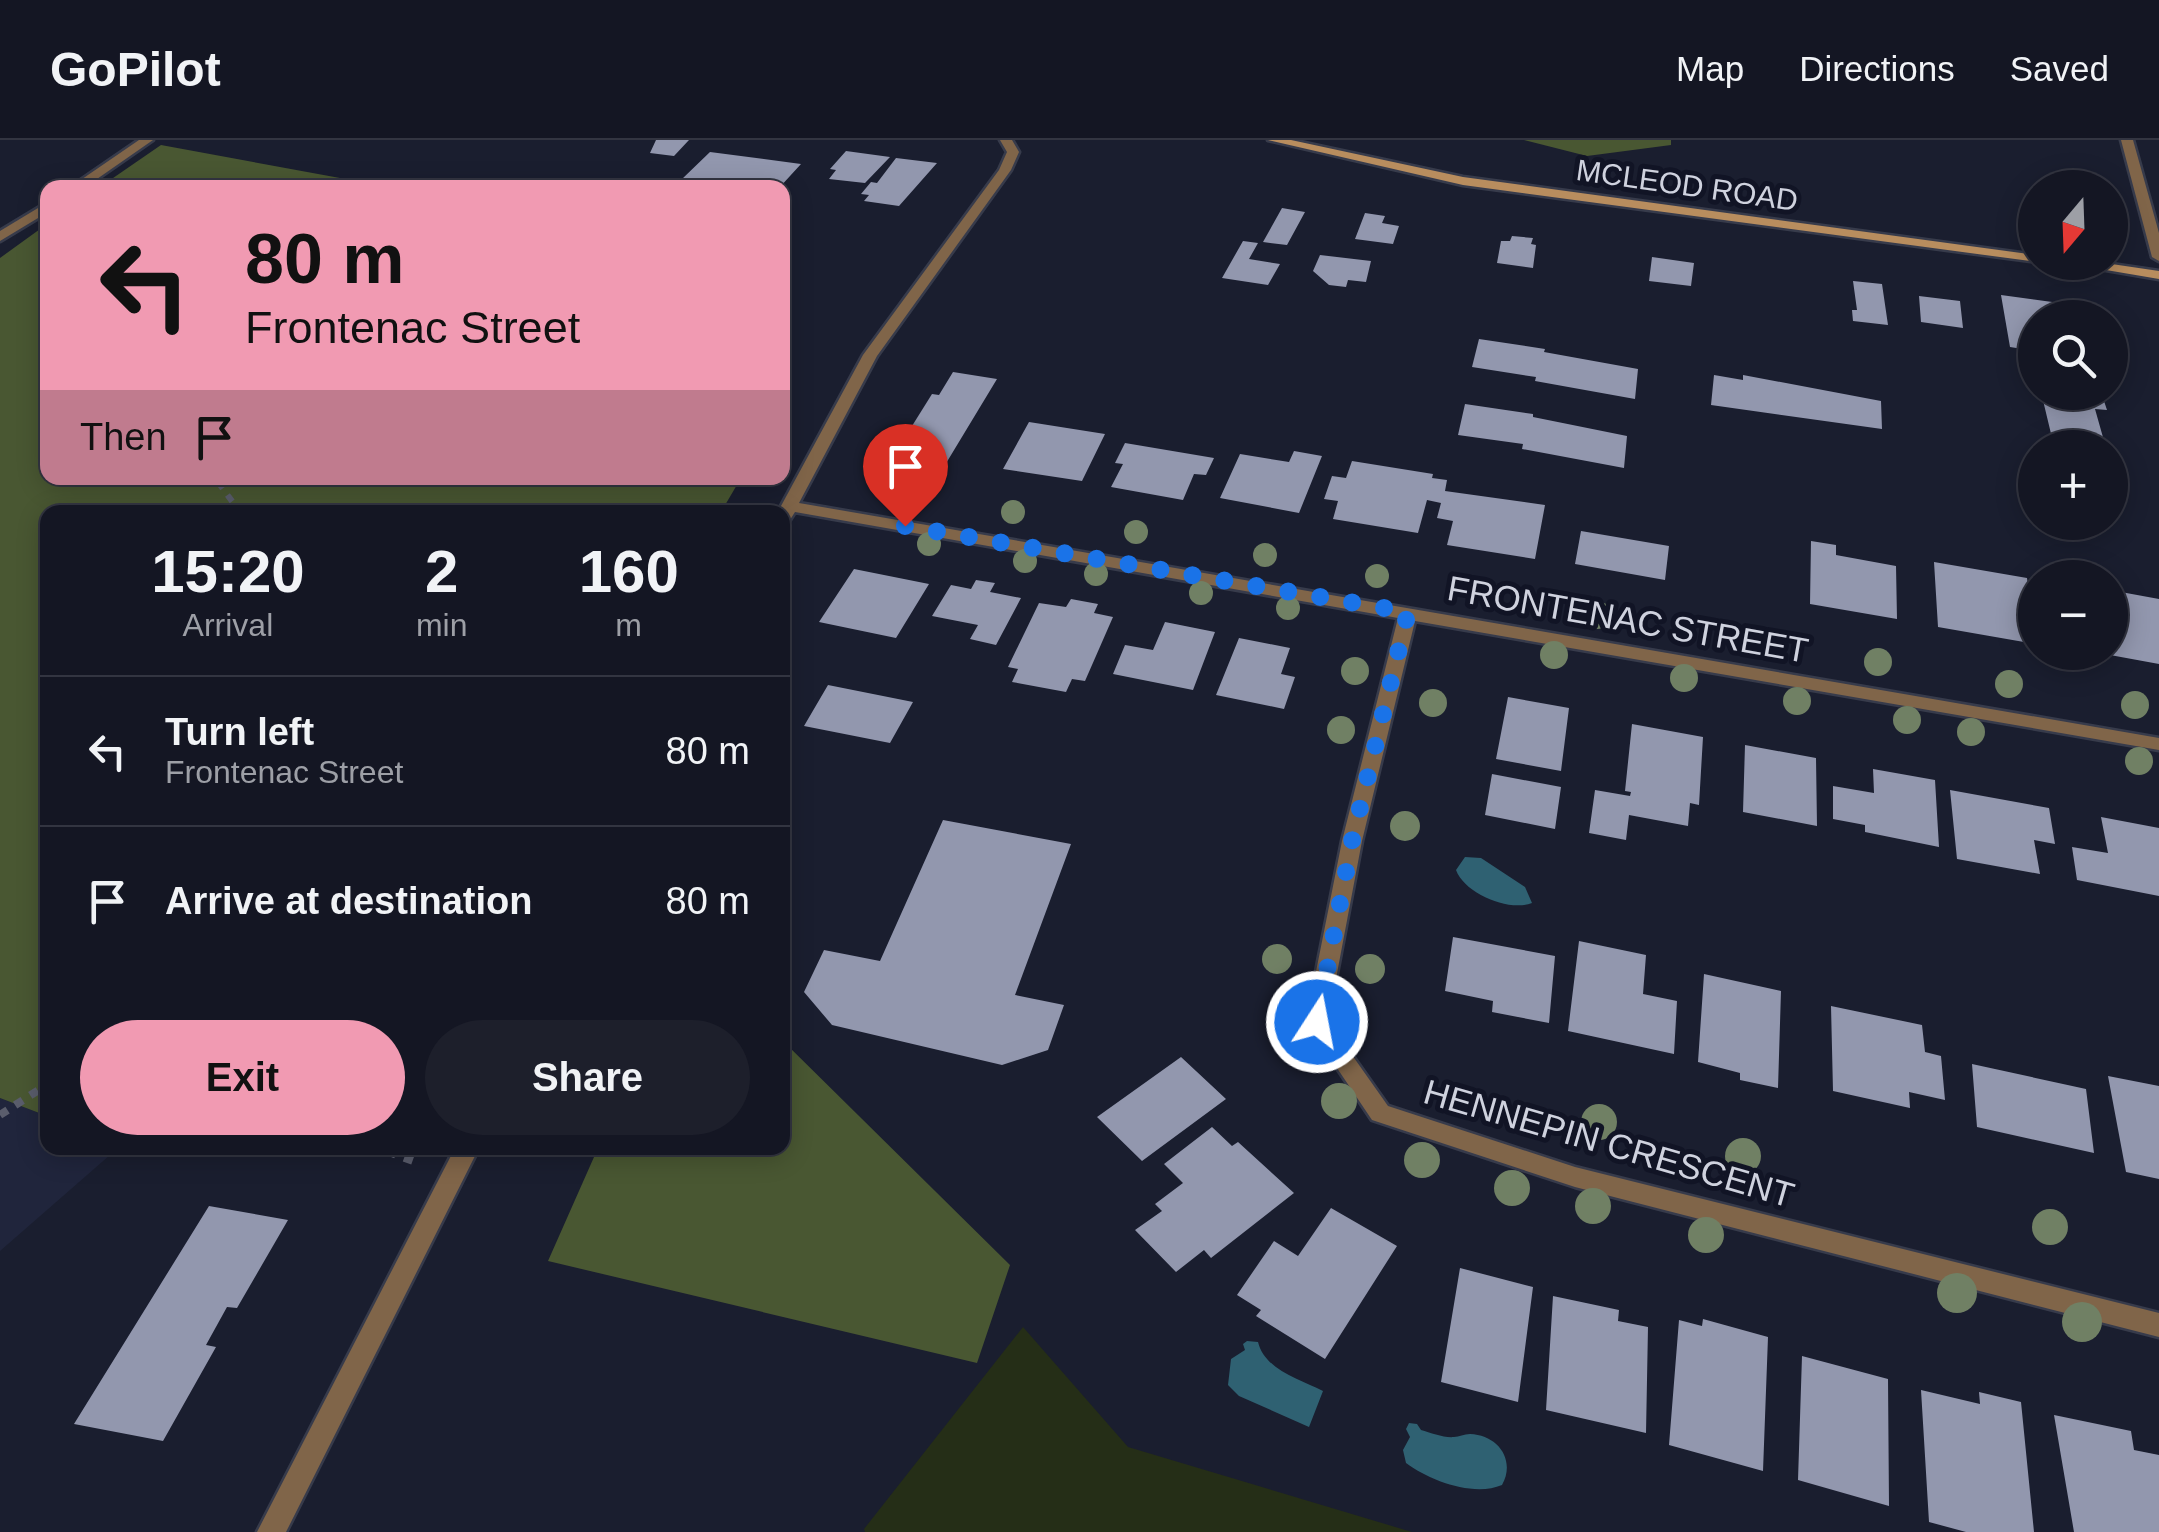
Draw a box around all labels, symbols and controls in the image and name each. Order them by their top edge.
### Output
text: GoPilot [50,43,221,96]
text: Map [1676,49,1744,88]
text: Directions [1799,49,1955,88]
text: Saved [2010,49,2109,88]
street label: MCLEOD ROAD [1574,153,1800,217]
north arrow [2018,170,2128,280]
map controls [2018,170,2128,670]
icon: left [80,220,210,350]
text: 80 m [245,220,405,298]
button: search [2018,300,2128,410]
text: Frontenac Street [245,302,580,353]
icon: arrive [187,410,242,465]
text: Then [80,416,167,458]
pin [863,424,948,527]
button: + [2018,430,2128,540]
icon: arrive [878,439,933,494]
text: 15:20 [151,538,305,605]
text: 2 [425,538,458,605]
text: 160 [579,538,679,605]
button: − [2018,560,2128,670]
street label: FRONTENAC STREET [1445,568,1811,670]
text: Arrival [183,607,273,643]
text: min [416,607,467,643]
text: m [615,607,642,643]
text: Turn left [165,711,314,753]
icon: left [80,724,135,779]
text: 80 m [666,730,750,772]
text: Frontenac Street [165,754,403,790]
icon: arrive [80,874,135,929]
text: Arrive at destination [165,880,532,922]
text: 80 m [666,880,750,922]
position arrow [1265,970,1369,1074]
button: Exit [80,1020,405,1135]
button: Share [425,1020,750,1135]
street label: HENNEPIN CRESCENT [1419,1071,1799,1215]

